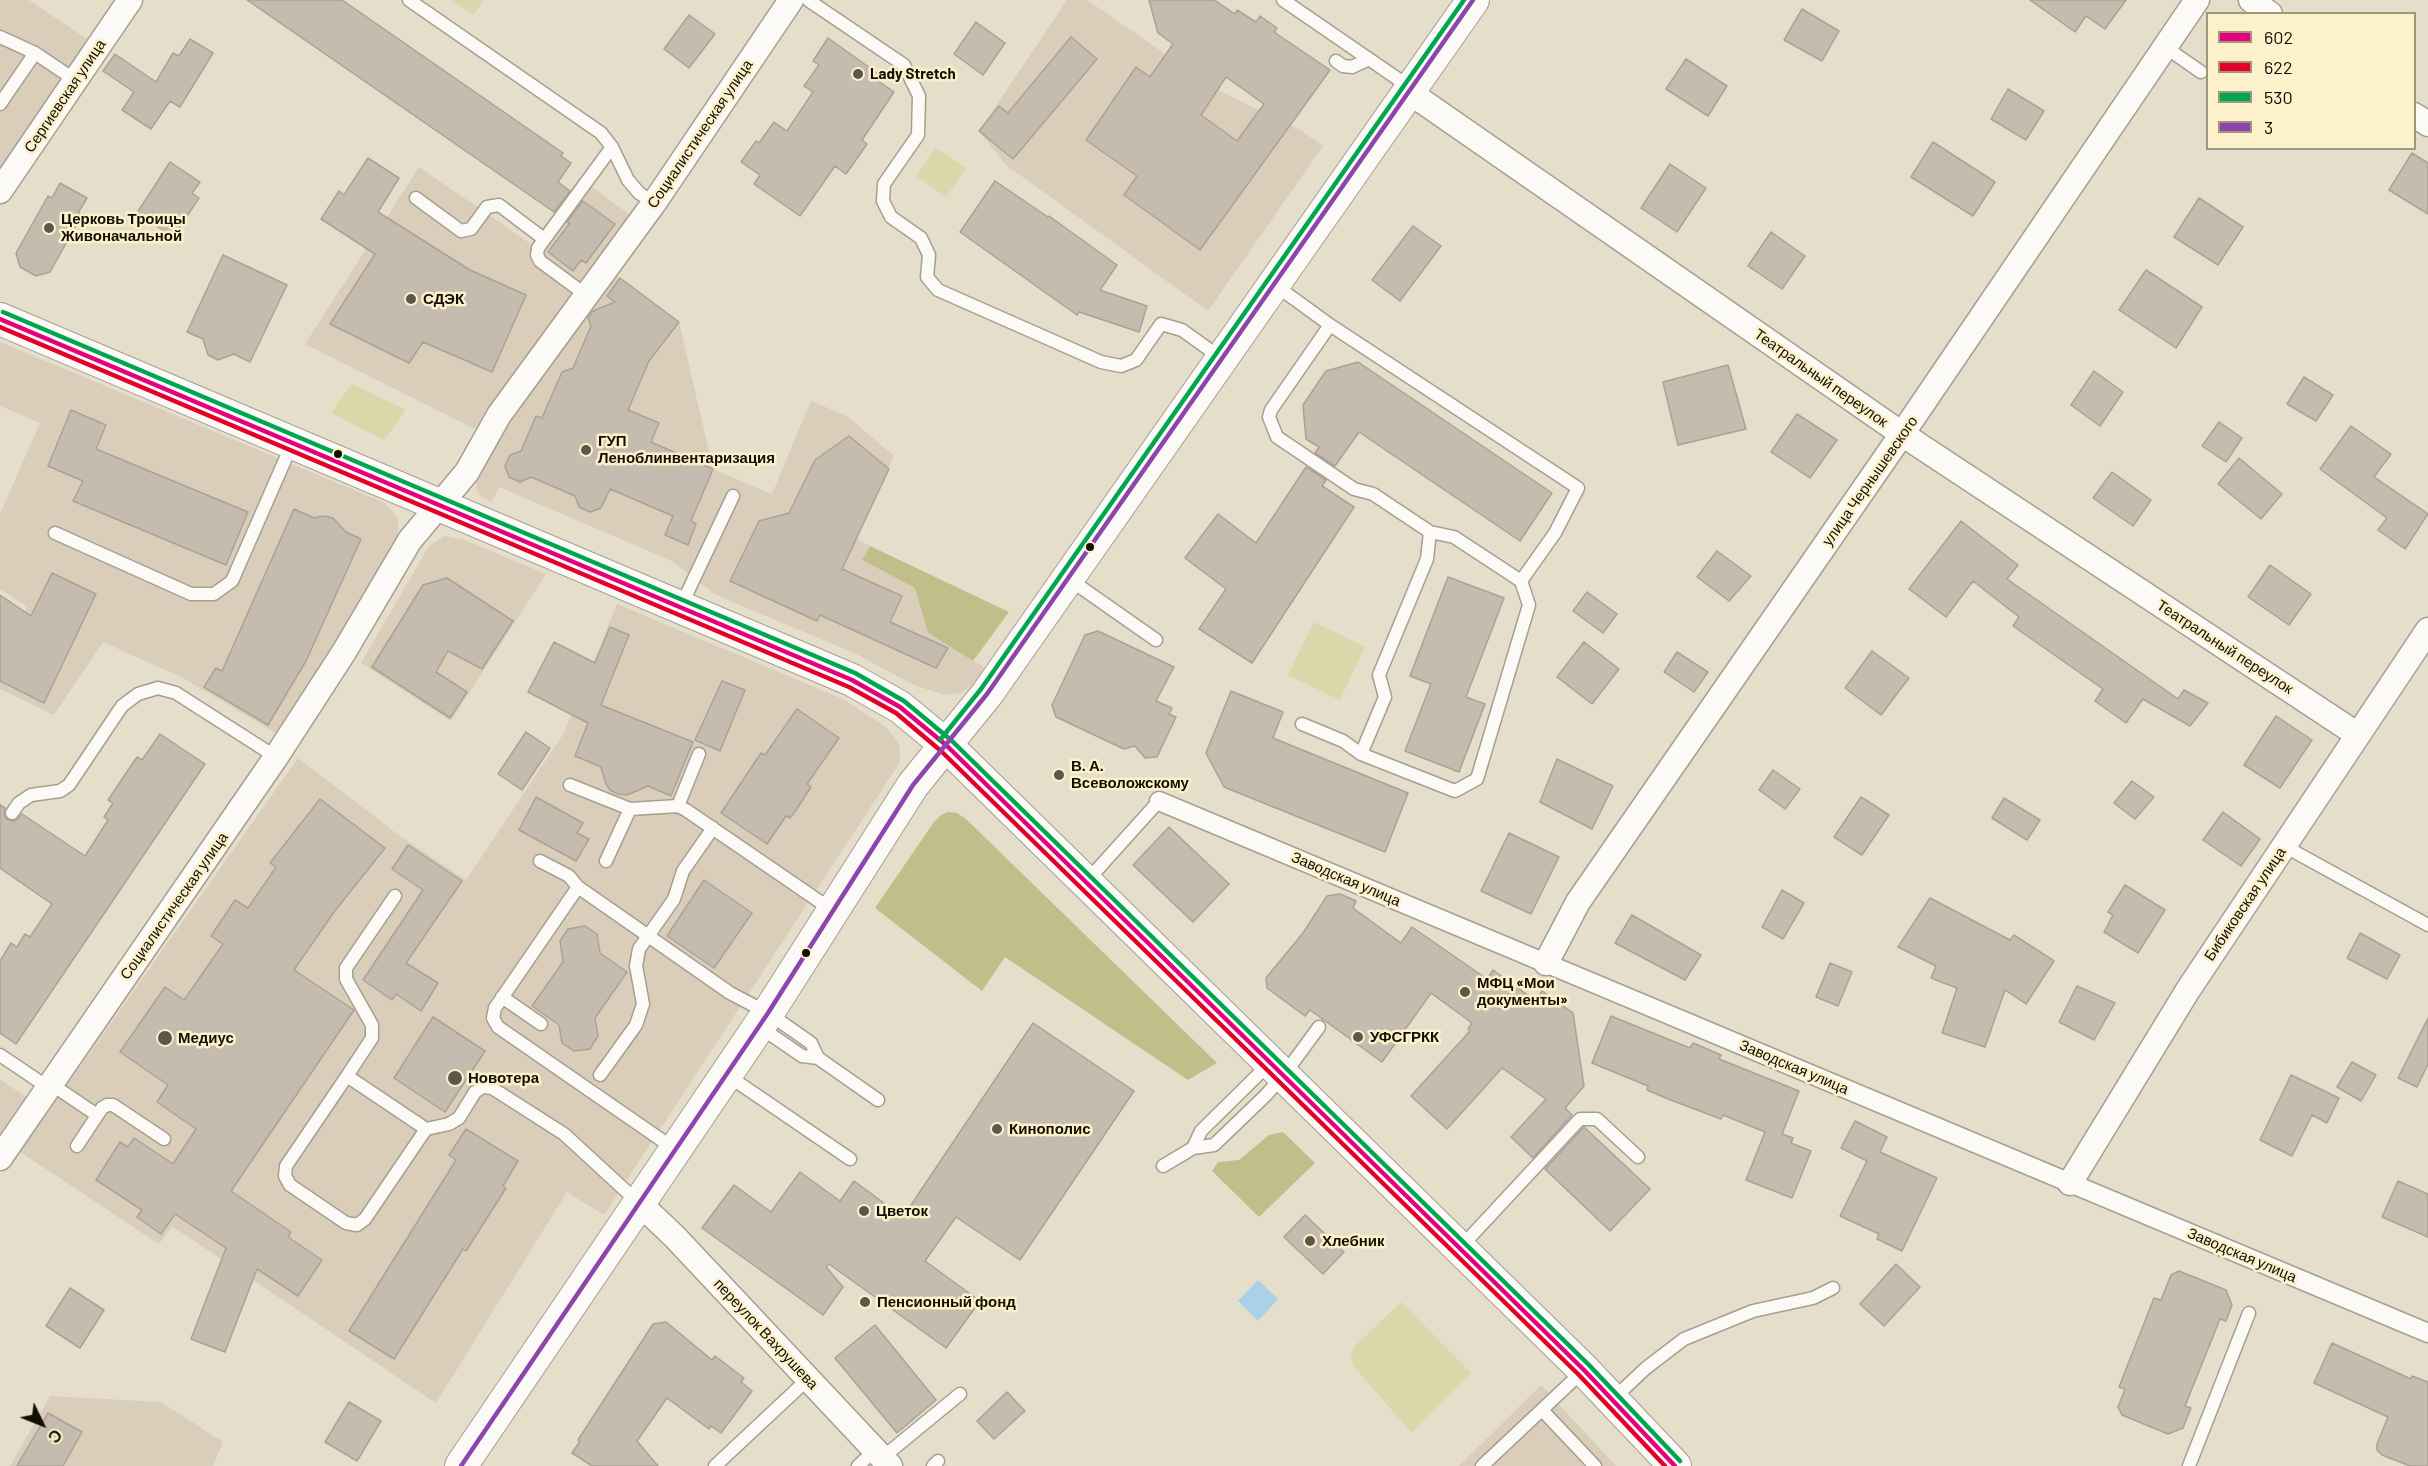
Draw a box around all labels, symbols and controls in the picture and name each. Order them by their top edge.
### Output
legend [2206,12,2416,150]
text: 602 [2264,26,2293,48]
street label: Сергиевская улица [20,36,110,156]
street label: Социалистическая улица [643,56,757,212]
text: 622 [2264,56,2293,78]
place label: Lady Stretch [870,65,956,83]
marker: Lady Stretch [851,67,865,81]
text: 530 [2264,86,2293,108]
text: 3 [2264,116,2273,138]
place label: Церковь Троицы Живоначальной [61,210,186,245]
marker: Церковь Троицы Живоначальной [42,221,56,235]
place label: СДЭК [423,290,464,308]
marker: СДЭК [404,292,418,306]
street label: Театральный переулок [1751,325,1891,431]
street label: улица Чернышевского [1818,413,1922,549]
place label: ГУП Леноблинвентаризация [598,432,775,467]
marker: ГУП Леноблинвентаризация [579,443,593,457]
unlabelled marker [332,448,344,460]
unlabelled marker [1084,541,1096,553]
street label: Театральный переулок [2153,596,2297,698]
place label: В. А. Всеволожскому [1071,757,1189,792]
marker: В. А. Всеволожскому [1052,768,1066,782]
street label: Социалистическая улица [116,829,232,983]
street label: Бибиковская улица [2200,844,2290,964]
street label: Заводская улица [1289,848,1403,910]
unlabelled marker [800,947,812,959]
place label: МФЦ «Мои документы» [1477,974,1568,1009]
marker: МФЦ «Мои документы» [1458,985,1472,999]
place label: УФСГРКК [1370,1028,1439,1046]
marker: Медиус [156,1029,174,1047]
place label: Медиус [178,1029,234,1047]
marker: УФСГРКК [1351,1030,1365,1044]
street label: Заводская улица [1737,1036,1851,1098]
marker: Новотера [446,1069,464,1087]
place label: Новотера [468,1069,539,1087]
place label: Кинополис [1009,1120,1091,1138]
marker: Кинополис [990,1122,1004,1136]
place label: Цветок [876,1202,928,1220]
marker: Цветок [857,1204,871,1218]
street label: Заводская улица [2185,1224,2299,1286]
place label: Хлебник [1322,1232,1385,1250]
marker: Хлебник [1303,1234,1317,1248]
street label: переулок Вахрушева [710,1275,822,1393]
place label: Пенсионный фонд [877,1293,1016,1311]
marker: Пенсионный фонд [858,1295,872,1309]
north arrow [12,1394,72,1454]
text: С [45,1426,66,1447]

